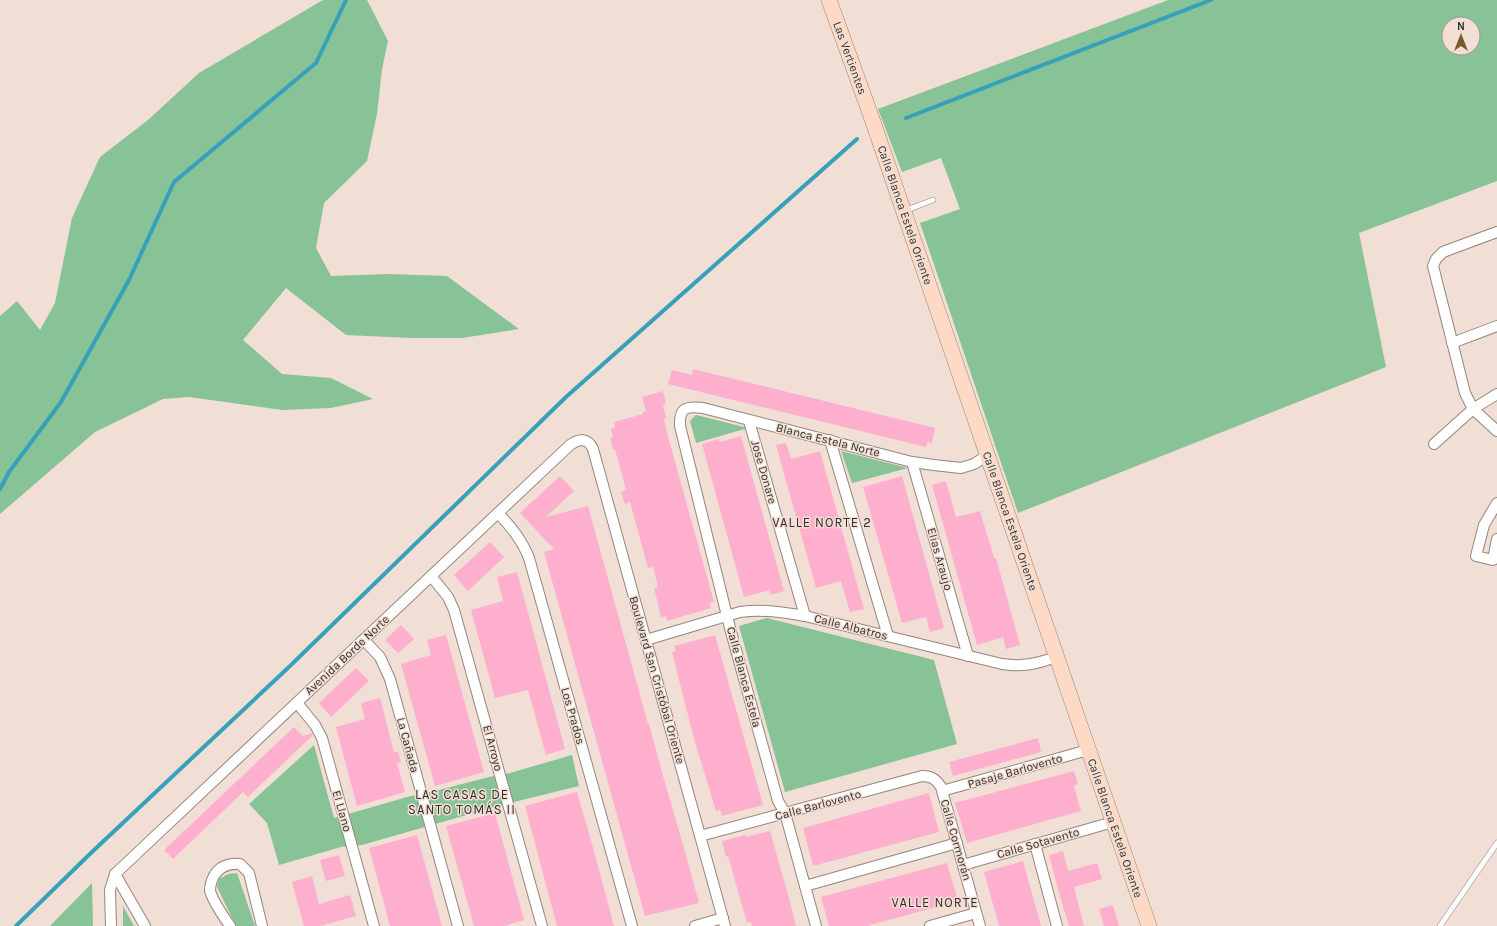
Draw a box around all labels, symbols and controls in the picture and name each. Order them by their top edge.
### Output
north arrow [1441,16,1481,56]
street label: Las Vertientes [830,20,870,96]
text: N [1457,20,1465,33]
street label: Calle Blanca Estela Oriente [875,144,935,286]
street label: Blanca Estela Norte [775,420,881,460]
street label: Jose Donare [748,439,780,505]
street label: Calle Blanca Estela Oriente [980,450,1040,592]
district label: VALLE NORTE 2 [772,515,872,530]
street label: Elias Araujo [924,526,956,592]
street label: Boulevard San Cristóbal Oriente [626,594,688,766]
street label: Calle Albatros [813,611,889,643]
street label: Avenida Borde Norte [302,612,392,698]
street label: Calle Blanca Estela [724,625,764,729]
street label: Los Prados [558,686,588,746]
street label: La Cañada [394,716,422,774]
street label: El Arroyo [480,723,506,773]
street label: Pasaje Barlovento [966,751,1064,791]
street label: Calle Blanca Estela Oriente [1085,757,1145,899]
district label: LAS CASAS DE SANTO TOMÁS II [408,787,516,817]
street label: Calle Barlovento [773,787,863,823]
street label: El Llano [329,789,355,833]
street label: Calle Cormorán [938,798,974,882]
street label: Calle Sotavento [995,825,1081,861]
district label: VALLE NORTE [892,895,978,910]

